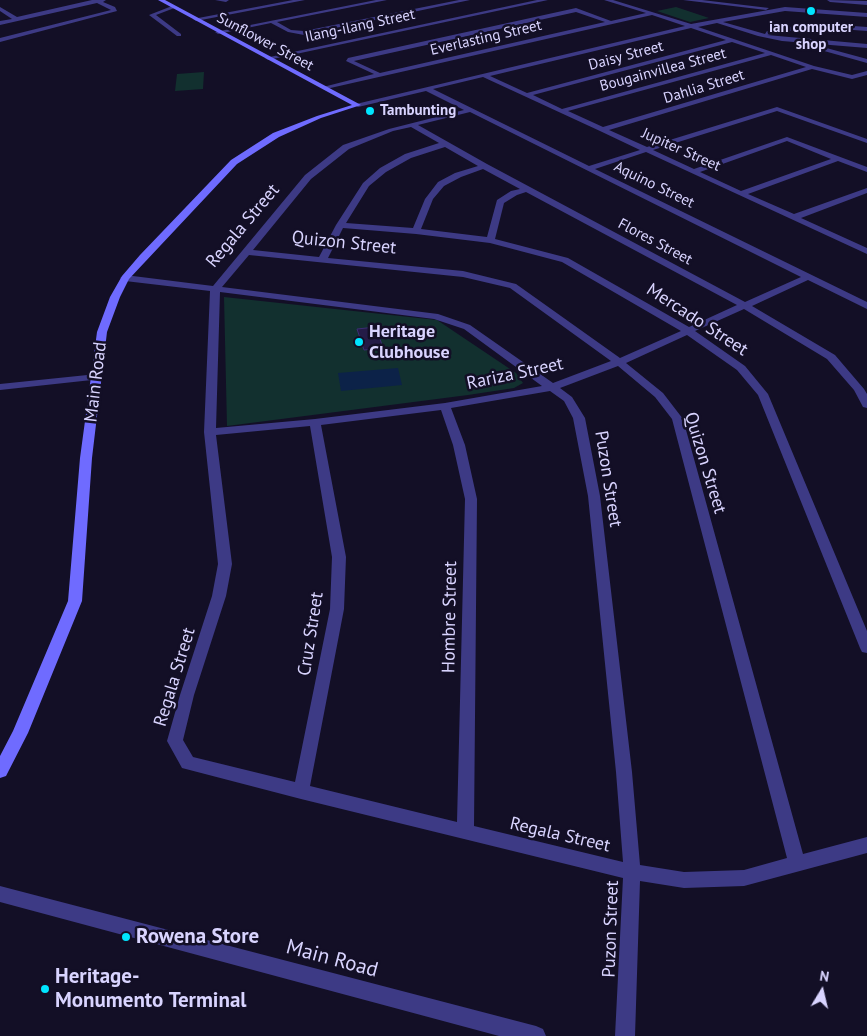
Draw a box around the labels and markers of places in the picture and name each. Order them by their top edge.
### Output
marker: ian computer shop [805,5,817,17]
place label: ian computer shop [769,19,853,54]
place label: Tambunting [380,102,456,120]
marker: Tambunting [364,105,376,117]
place label: Heritage Clubhouse [369,321,450,364]
marker: Heritage Clubhouse [353,336,365,348]
place label: Rowena Store [136,924,259,950]
marker: Rowena Store [120,931,132,943]
place label: Heritage- Monumento Terminal [55,964,247,1014]
marker: Heritage- Monumento Terminal [39,983,51,995]

